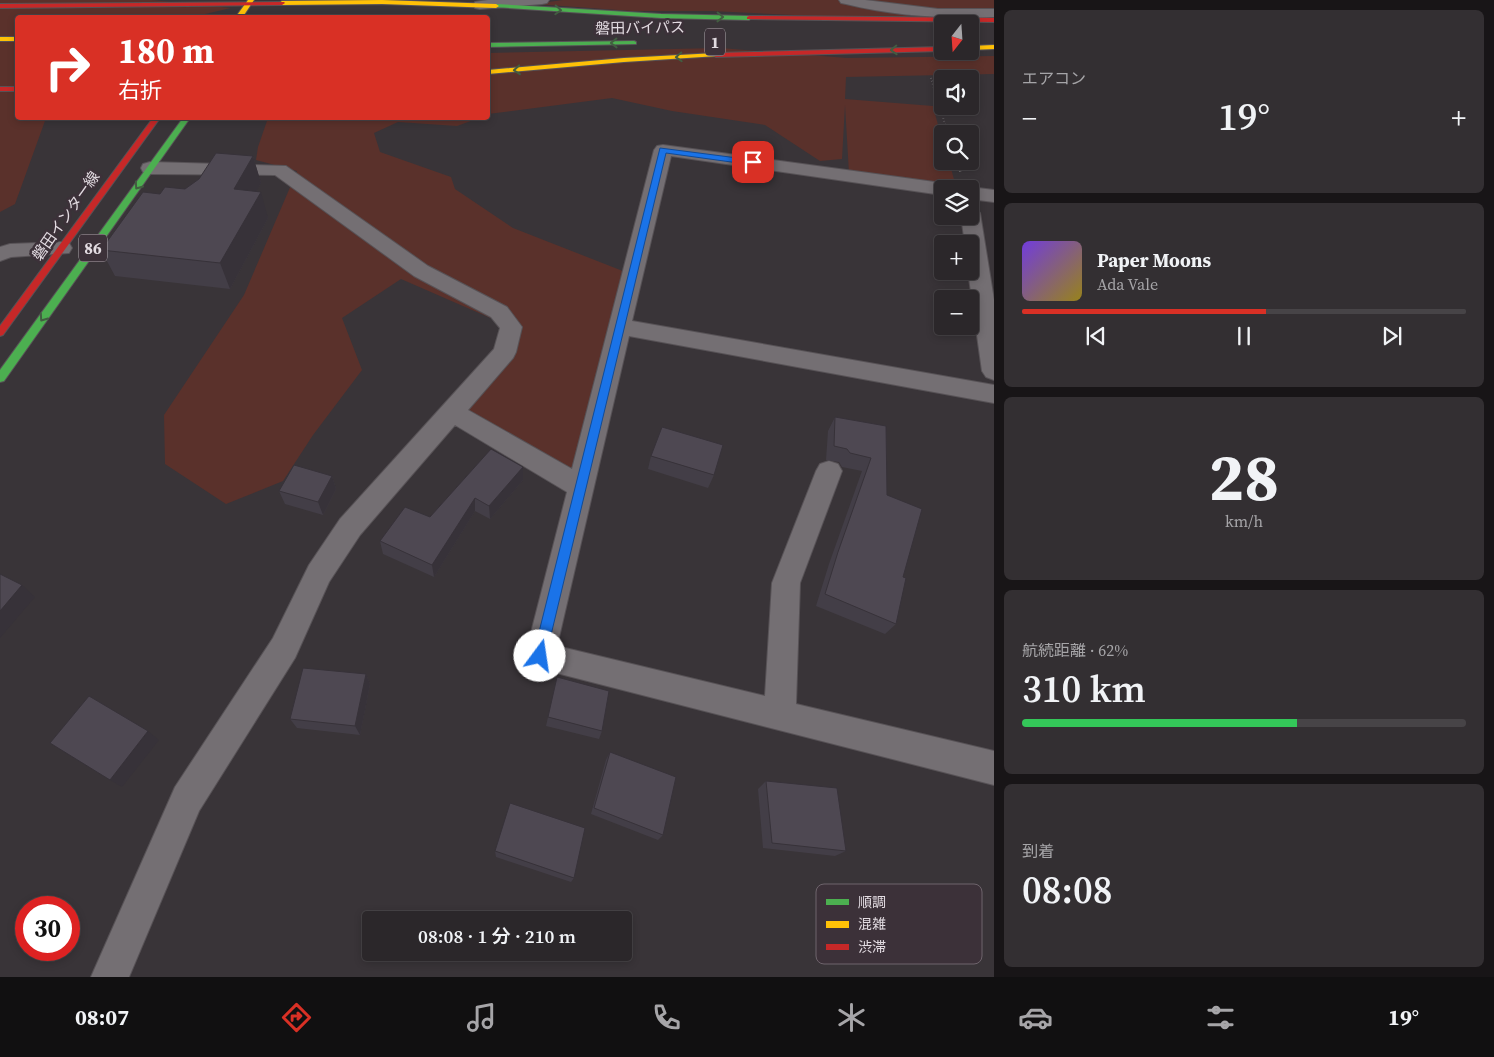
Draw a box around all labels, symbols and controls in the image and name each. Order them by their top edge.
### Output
one-way arrow [554,4,562,15]
one-way arrow [717,12,725,22]
north arrow [934,15,979,60]
map controls [934,15,979,335]
street label: 磐田バイパス [595,16,685,39]
text: 180 m [118,27,214,75]
road number: 1 [705,28,725,56]
icon: right [35,35,100,100]
one-way arrow [610,38,618,48]
one-way arrow [890,45,898,56]
one-way arrow [675,51,683,62]
one-way arrow [513,64,521,75]
text: エアコン [1022,67,1086,89]
button: sound [934,70,979,115]
text: 右折 [118,75,162,105]
text: 19° [1218,91,1270,143]
text: − [1022,99,1037,137]
text: + [1451,99,1466,137]
button: search [934,125,979,170]
pin [732,141,774,183]
icon: arrive [739,148,767,176]
street label: 磐田インター線 [27,167,104,265]
one-way arrow [135,180,143,189]
button: layers [934,180,979,225]
road number: 86 [79,234,107,262]
button: + [934,235,979,280]
text: Paper Moons [1097,247,1211,273]
text: Ada Vale [1097,273,1158,295]
button: − [934,290,979,335]
one-way arrow [40,312,49,322]
icon: previous [1082,322,1110,350]
icon: pause [1230,322,1258,350]
icon: next [1378,322,1406,350]
text: 28 [1209,433,1279,522]
text: km/h [1225,510,1263,532]
position arrow [513,629,565,681]
text: 航続距離 · 62% [1022,639,1128,661]
text: 310 km [1022,663,1146,715]
text: 到着 [1022,840,1054,862]
text: 08:08 [1022,864,1112,916]
legend [816,884,982,964]
text: 順調 [858,892,886,912]
speed limit sign: 30 [15,896,80,961]
text: 混雑 [858,914,886,934]
text: 08:08 · 1 分 · 210 m [418,923,576,949]
text: 渋滞 [858,937,886,957]
icon: directions [279,1000,314,1035]
icon: music [464,1000,499,1035]
icon: phone [649,1000,684,1035]
icon: climate [834,1000,869,1035]
icon: car [1018,1000,1053,1035]
icon: filters [1203,1000,1238,1035]
text: 08:07 [75,1002,129,1032]
text: 19° [1388,1002,1419,1032]

